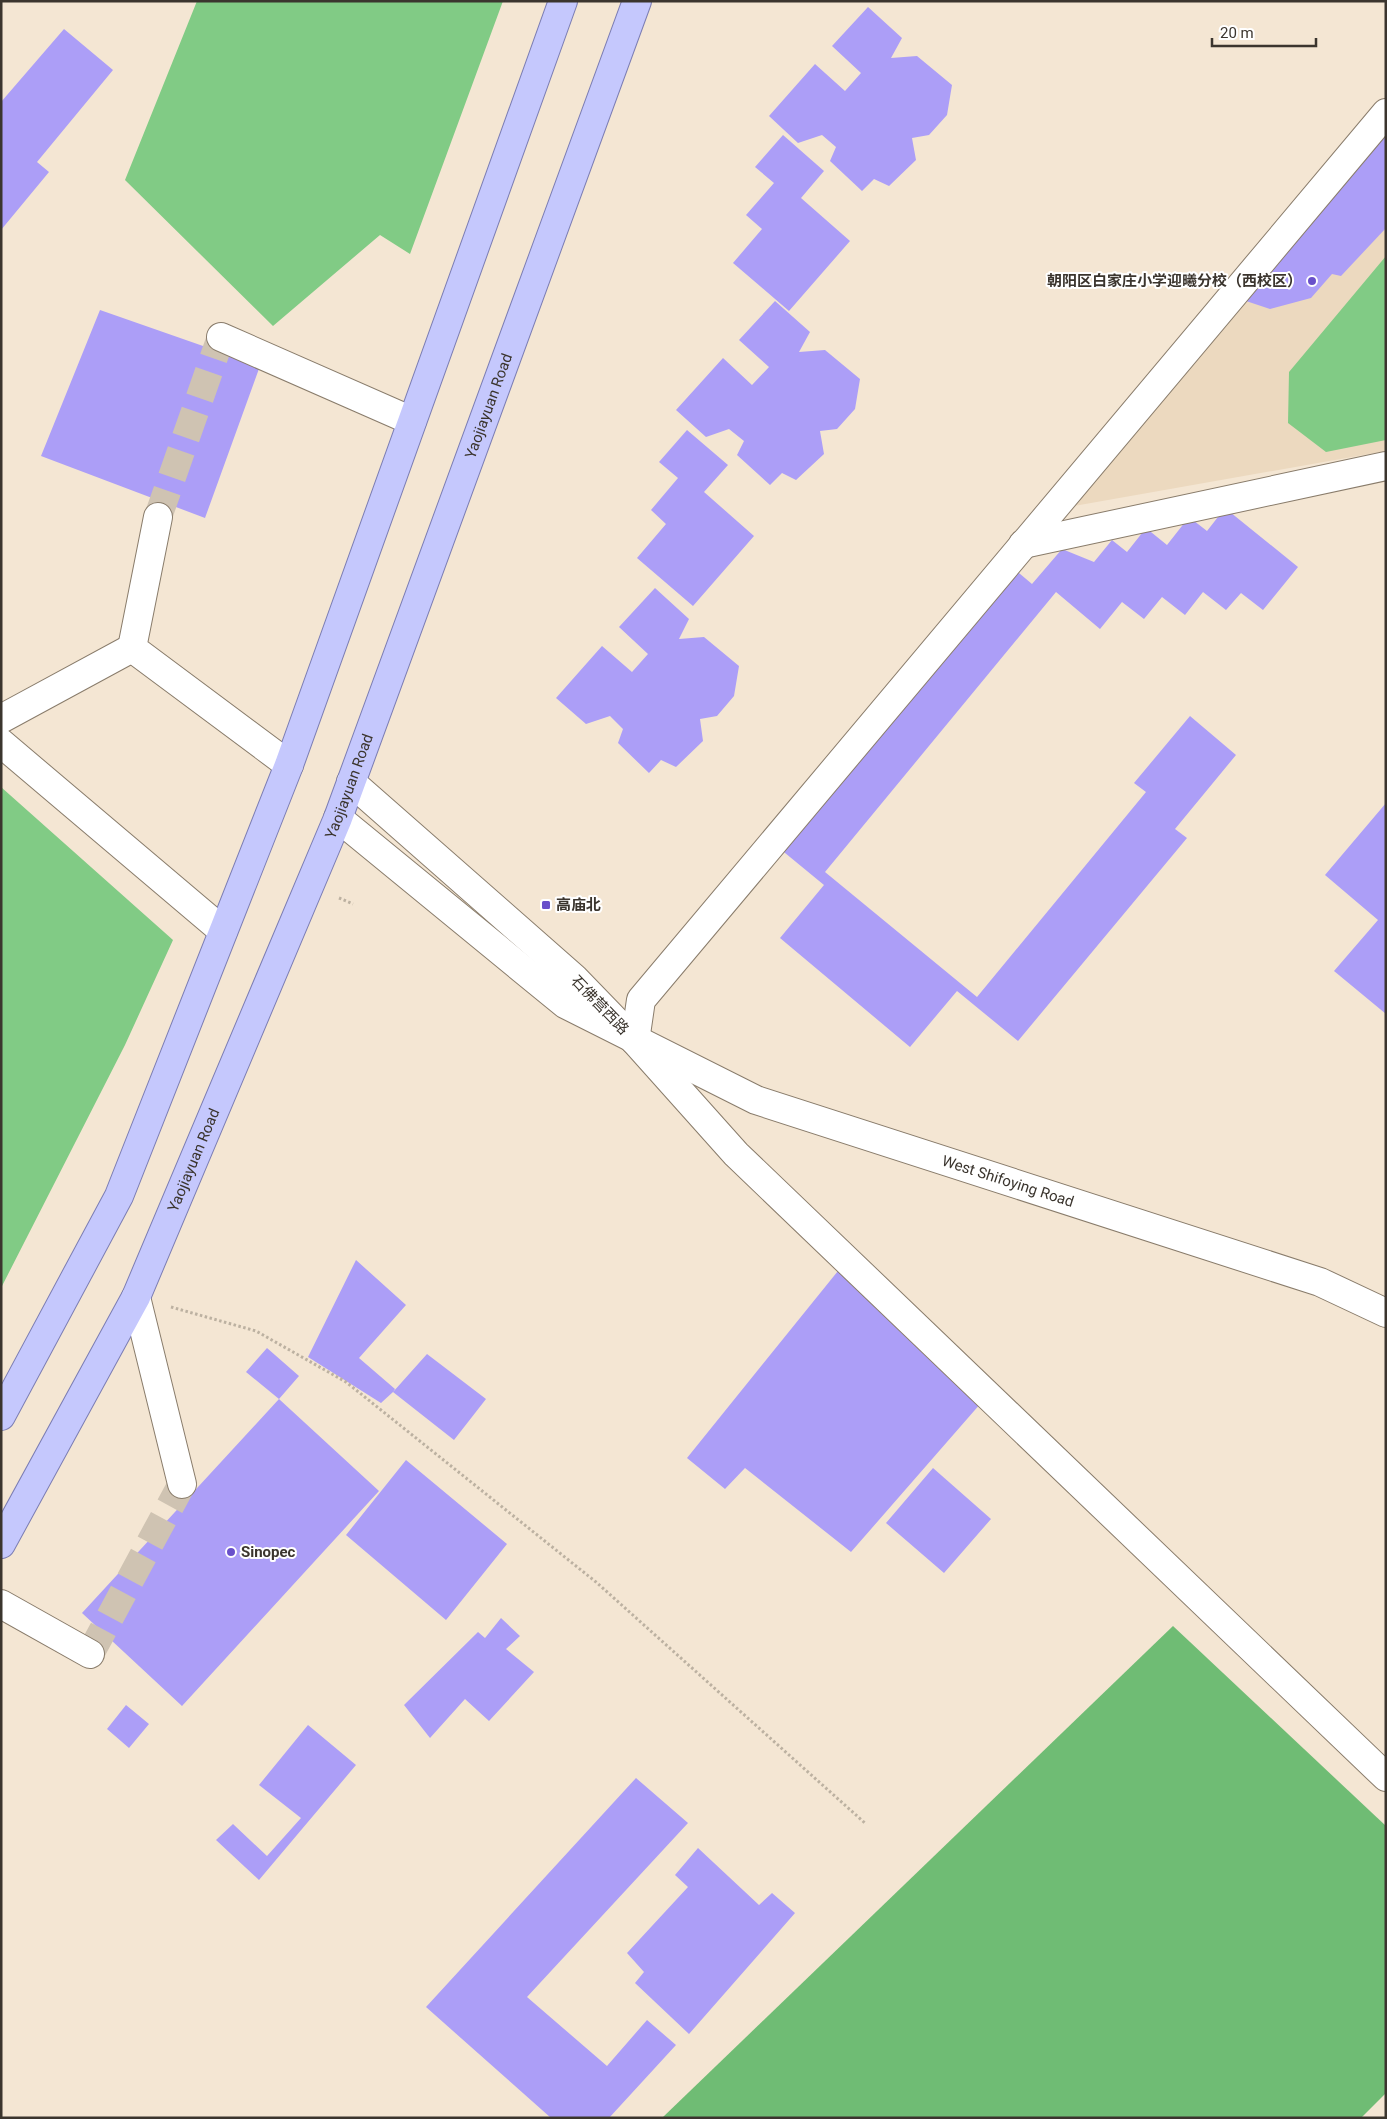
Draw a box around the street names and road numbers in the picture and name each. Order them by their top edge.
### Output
street label: Yaojiayuan Road [461,351,516,461]
street label: Yaojiayuan Road [321,731,377,841]
street label: 石佛营西路 [567,972,633,1038]
street label: Yaojiayuan Road [164,1106,223,1215]
street label: West Shifoying Road [940,1152,1076,1211]

